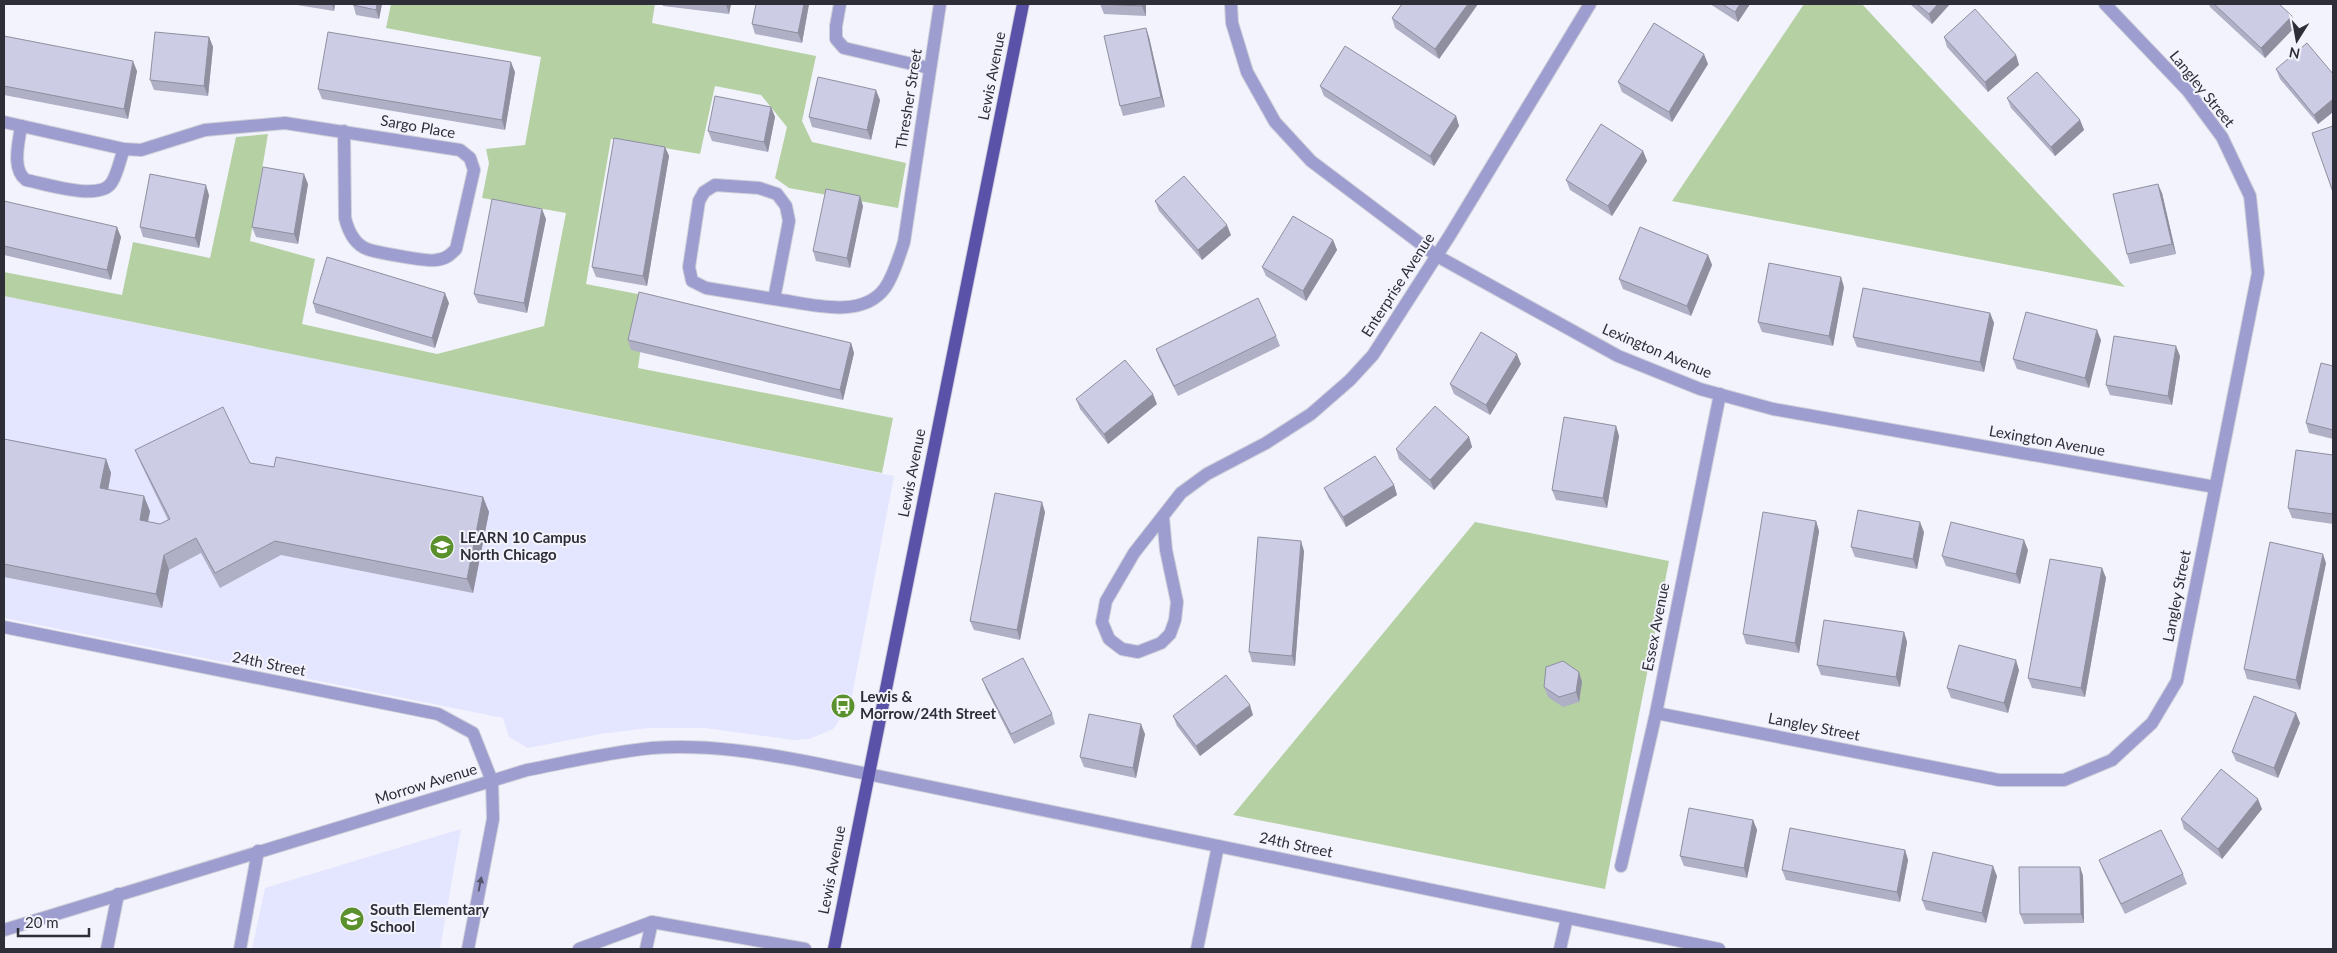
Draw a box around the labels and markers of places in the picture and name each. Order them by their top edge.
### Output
place label: LEARN 10 Campus North Chicago [460,528,587,563]
school or university icon: LEARN 10 Campus North Chicago [429,534,455,560]
place label: Lewis & Morrow/24th Street [860,687,996,722]
bus stop icon: Lewis & Morrow/24th Street [830,693,856,719]
place label: South Elementary School [370,900,489,935]
school or university icon: South Elementary School [339,906,365,932]

